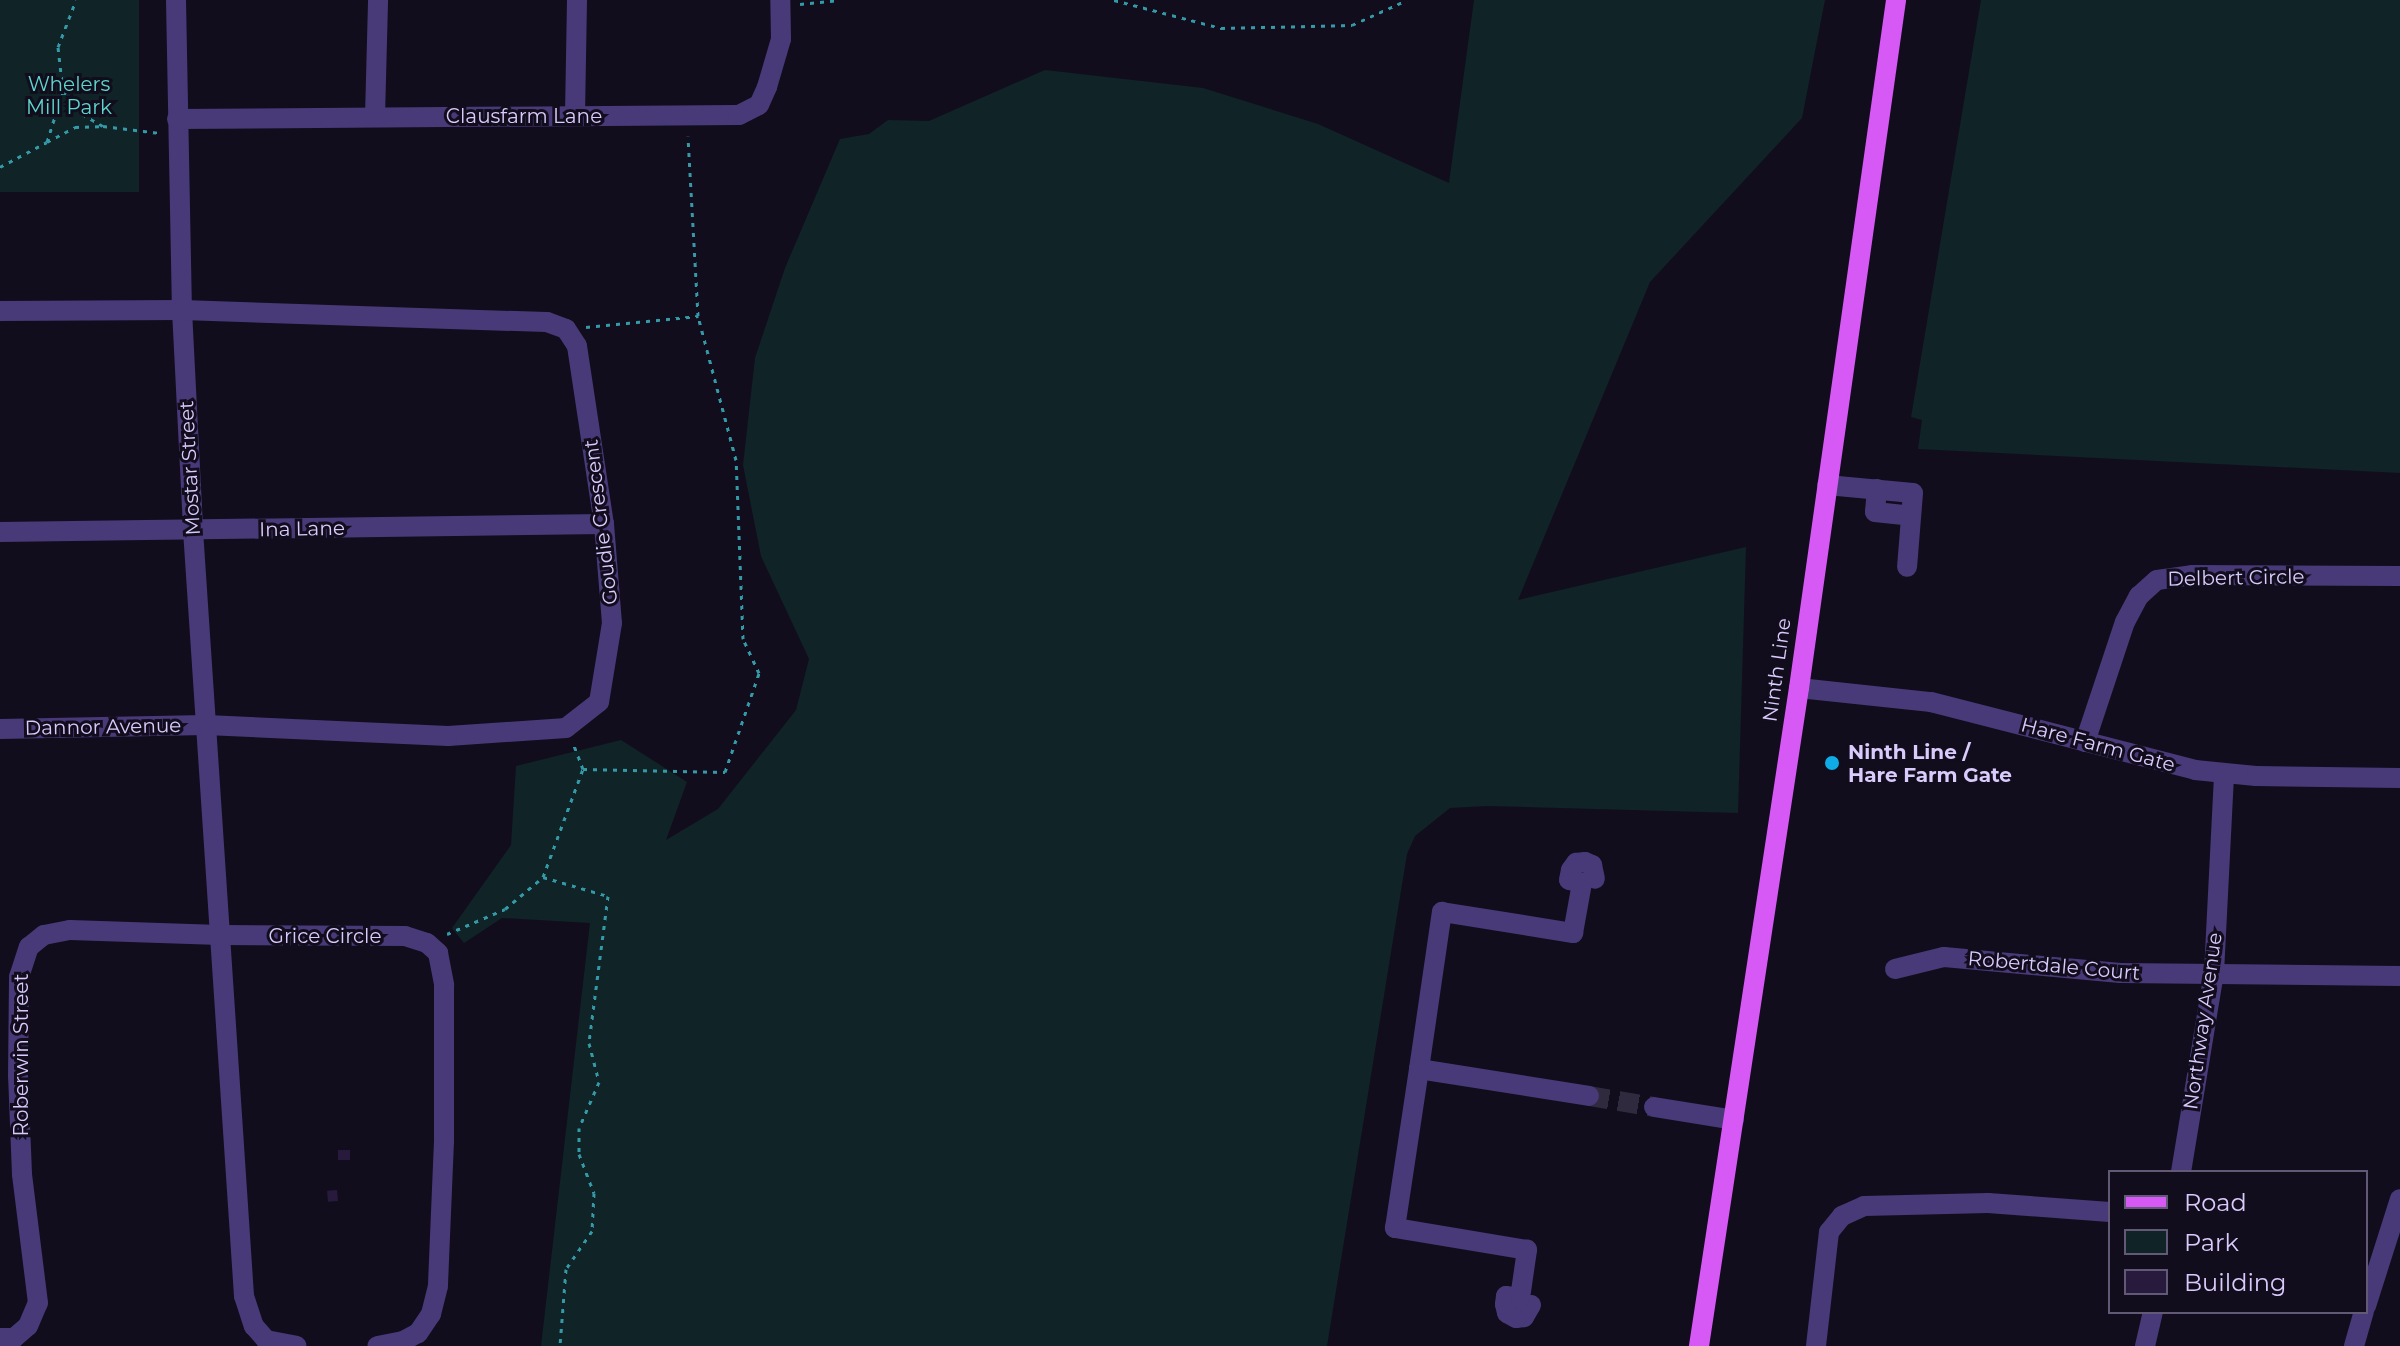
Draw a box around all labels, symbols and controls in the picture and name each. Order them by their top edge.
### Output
park label: Whelers Mill Park [26,72,112,119]
street label: Clausfarm Lane [446,104,602,128]
street label: Mostar Street [174,400,206,536]
street label: Goudie Crescent [579,438,623,606]
street label: Ina Lane [259,516,345,542]
street label: Delbert Circle [2167,565,2305,591]
street label: Ninth Line [1758,616,1796,724]
street label: Hare Farm Gate [2018,713,2178,777]
street label: Dannor Avenue [24,714,182,740]
place label: Ninth Line / Hare Farm Gate [1848,740,2012,787]
marker: Ninth Line / Hare Farm Gate [1823,754,1841,772]
street label: Grice Circle [269,924,381,948]
street label: Northway Avenue [2179,931,2227,1111]
street label: Robertdale Court [1967,947,2141,985]
street label: Roberwin Street [9,973,33,1137]
legend [2108,1170,2368,1314]
text: Road [2184,1188,2247,1217]
text: Park [2184,1228,2239,1257]
text: Building [2184,1268,2287,1297]

